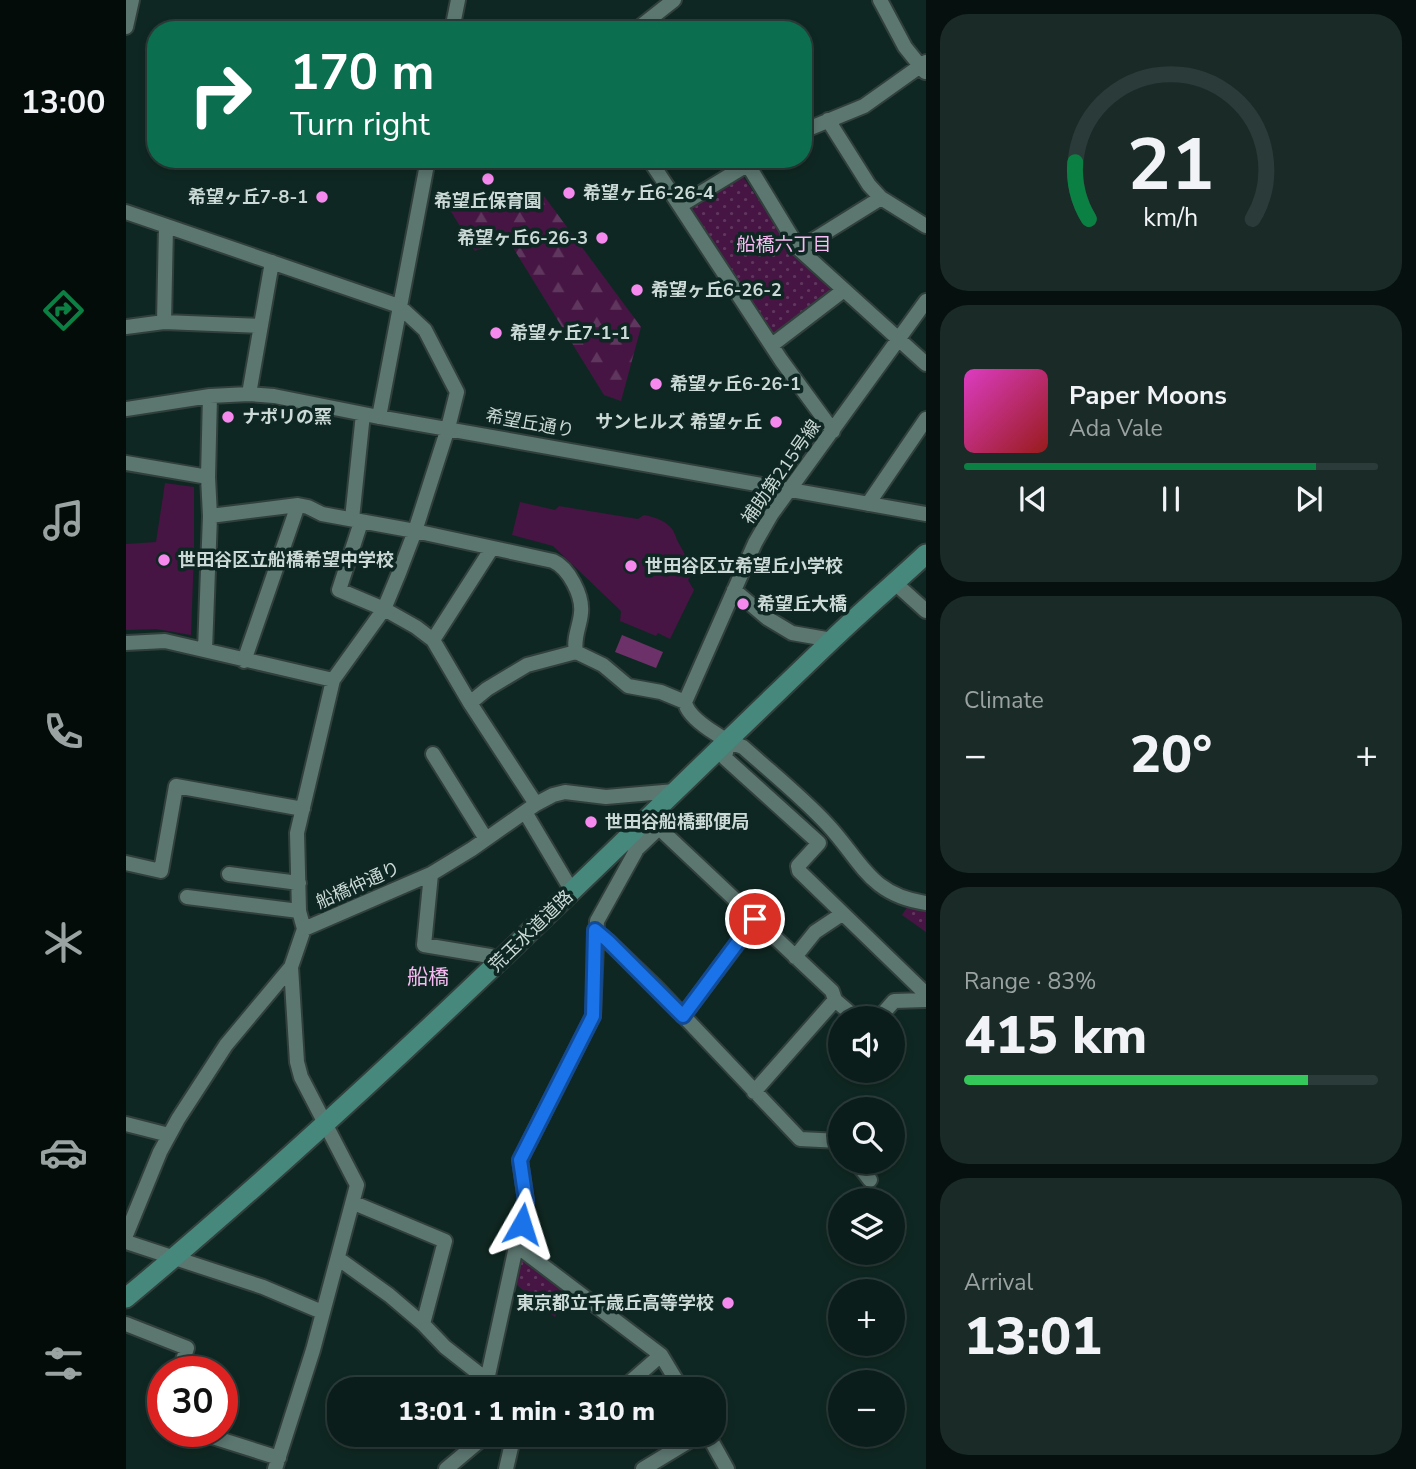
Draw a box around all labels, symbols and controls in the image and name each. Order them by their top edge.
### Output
text: 170 m [290,39,434,106]
icon: right [175,49,266,140]
text: 13:00 [21,81,105,124]
text: Turn right [290,103,430,146]
text: 21 [1127,115,1215,215]
marker: 希望丘保育園 [480,171,496,187]
place label: 希望ヶ丘6-26-4 [583,181,714,205]
place label: 希望ヶ丘7-8-1 [188,185,308,209]
marker: 希望ヶ丘6-26-4 [561,185,577,201]
marker: 希望ヶ丘7-8-1 [314,189,330,205]
place label: 希望丘保育園 [434,189,542,213]
text: km/h [1143,200,1199,234]
place label: 希望ヶ丘6-26-3 [457,226,588,250]
marker: 希望ヶ丘6-26-3 [594,230,610,246]
district label: 船橋六丁目 [736,232,832,258]
place label: 希望ヶ丘6-26-2 [651,278,782,302]
marker: 希望ヶ丘6-26-2 [629,282,645,298]
icon: directions [39,286,88,335]
place label: 希望ヶ丘7-1-1 [510,321,630,345]
marker: 希望ヶ丘7-1-1 [488,325,504,341]
place label: 希望ヶ丘6-26-1 [670,372,801,396]
marker: 希望ヶ丘6-26-1 [648,376,664,392]
text: Paper Moons [1069,378,1227,413]
street label: 希望丘通り [484,403,576,443]
place label: ナポリの窯 [242,405,332,429]
marker: ナポリの窯 [220,409,236,425]
place label: サンヒルズ 希望ヶ丘 [595,410,762,434]
text: Ada Vale [1069,413,1163,444]
marker: サンヒルズ 希望ヶ丘 [768,414,784,430]
street label: 補助第215号線 [736,415,826,529]
icon: previous [1014,480,1052,518]
icon: pause [1152,480,1190,518]
icon: next [1290,480,1328,518]
icon: music [39,496,88,545]
place label: 世田谷区立船橋希望中学校 [178,548,394,572]
marker: 世田谷区立船橋希望中学校 [156,552,172,568]
place label: 世田谷区立希望丘小学校 [645,554,843,578]
marker: 世田谷区立希望丘小学校 [623,558,639,574]
place label: 希望丘大橋 [757,592,847,616]
marker: 希望丘大橋 [735,596,751,612]
text: Climate [964,685,1044,716]
icon: phone [39,707,88,756]
text: 20° [1130,719,1212,790]
text: − [964,730,987,781]
text: + [1355,730,1378,781]
place label: 世田谷船橋郵便局 [605,810,749,834]
marker: 世田谷船橋郵便局 [583,814,599,830]
street label: 船橋仲通り [312,856,404,914]
street label: 荒玉水道道路 [484,885,578,977]
pin [725,889,785,949]
icon: arrive [736,900,774,938]
icon: climate [39,918,88,967]
district label: 船橋 [407,963,449,991]
text: Range · 83% [964,966,1096,997]
text: 415 km [964,1000,1147,1071]
map controls [828,1006,905,1447]
button: sound [828,1006,905,1083]
button: search [828,1097,905,1174]
icon: car [39,1128,88,1177]
position arrow [485,1187,559,1261]
button: layers [828,1188,905,1265]
text: Arrival [964,1267,1033,1298]
button: + [828,1279,905,1356]
place label: 東京都立千歳丘高等学校 [516,1291,714,1315]
marker: 東京都立千歳丘高等学校 [720,1295,736,1311]
text: 13:01 [964,1301,1102,1372]
icon: filters [39,1339,88,1388]
speed limit sign: 30 [147,1356,238,1447]
button: − [828,1370,905,1447]
text: 13:01 · 1 min · 310 m [398,1394,655,1429]

